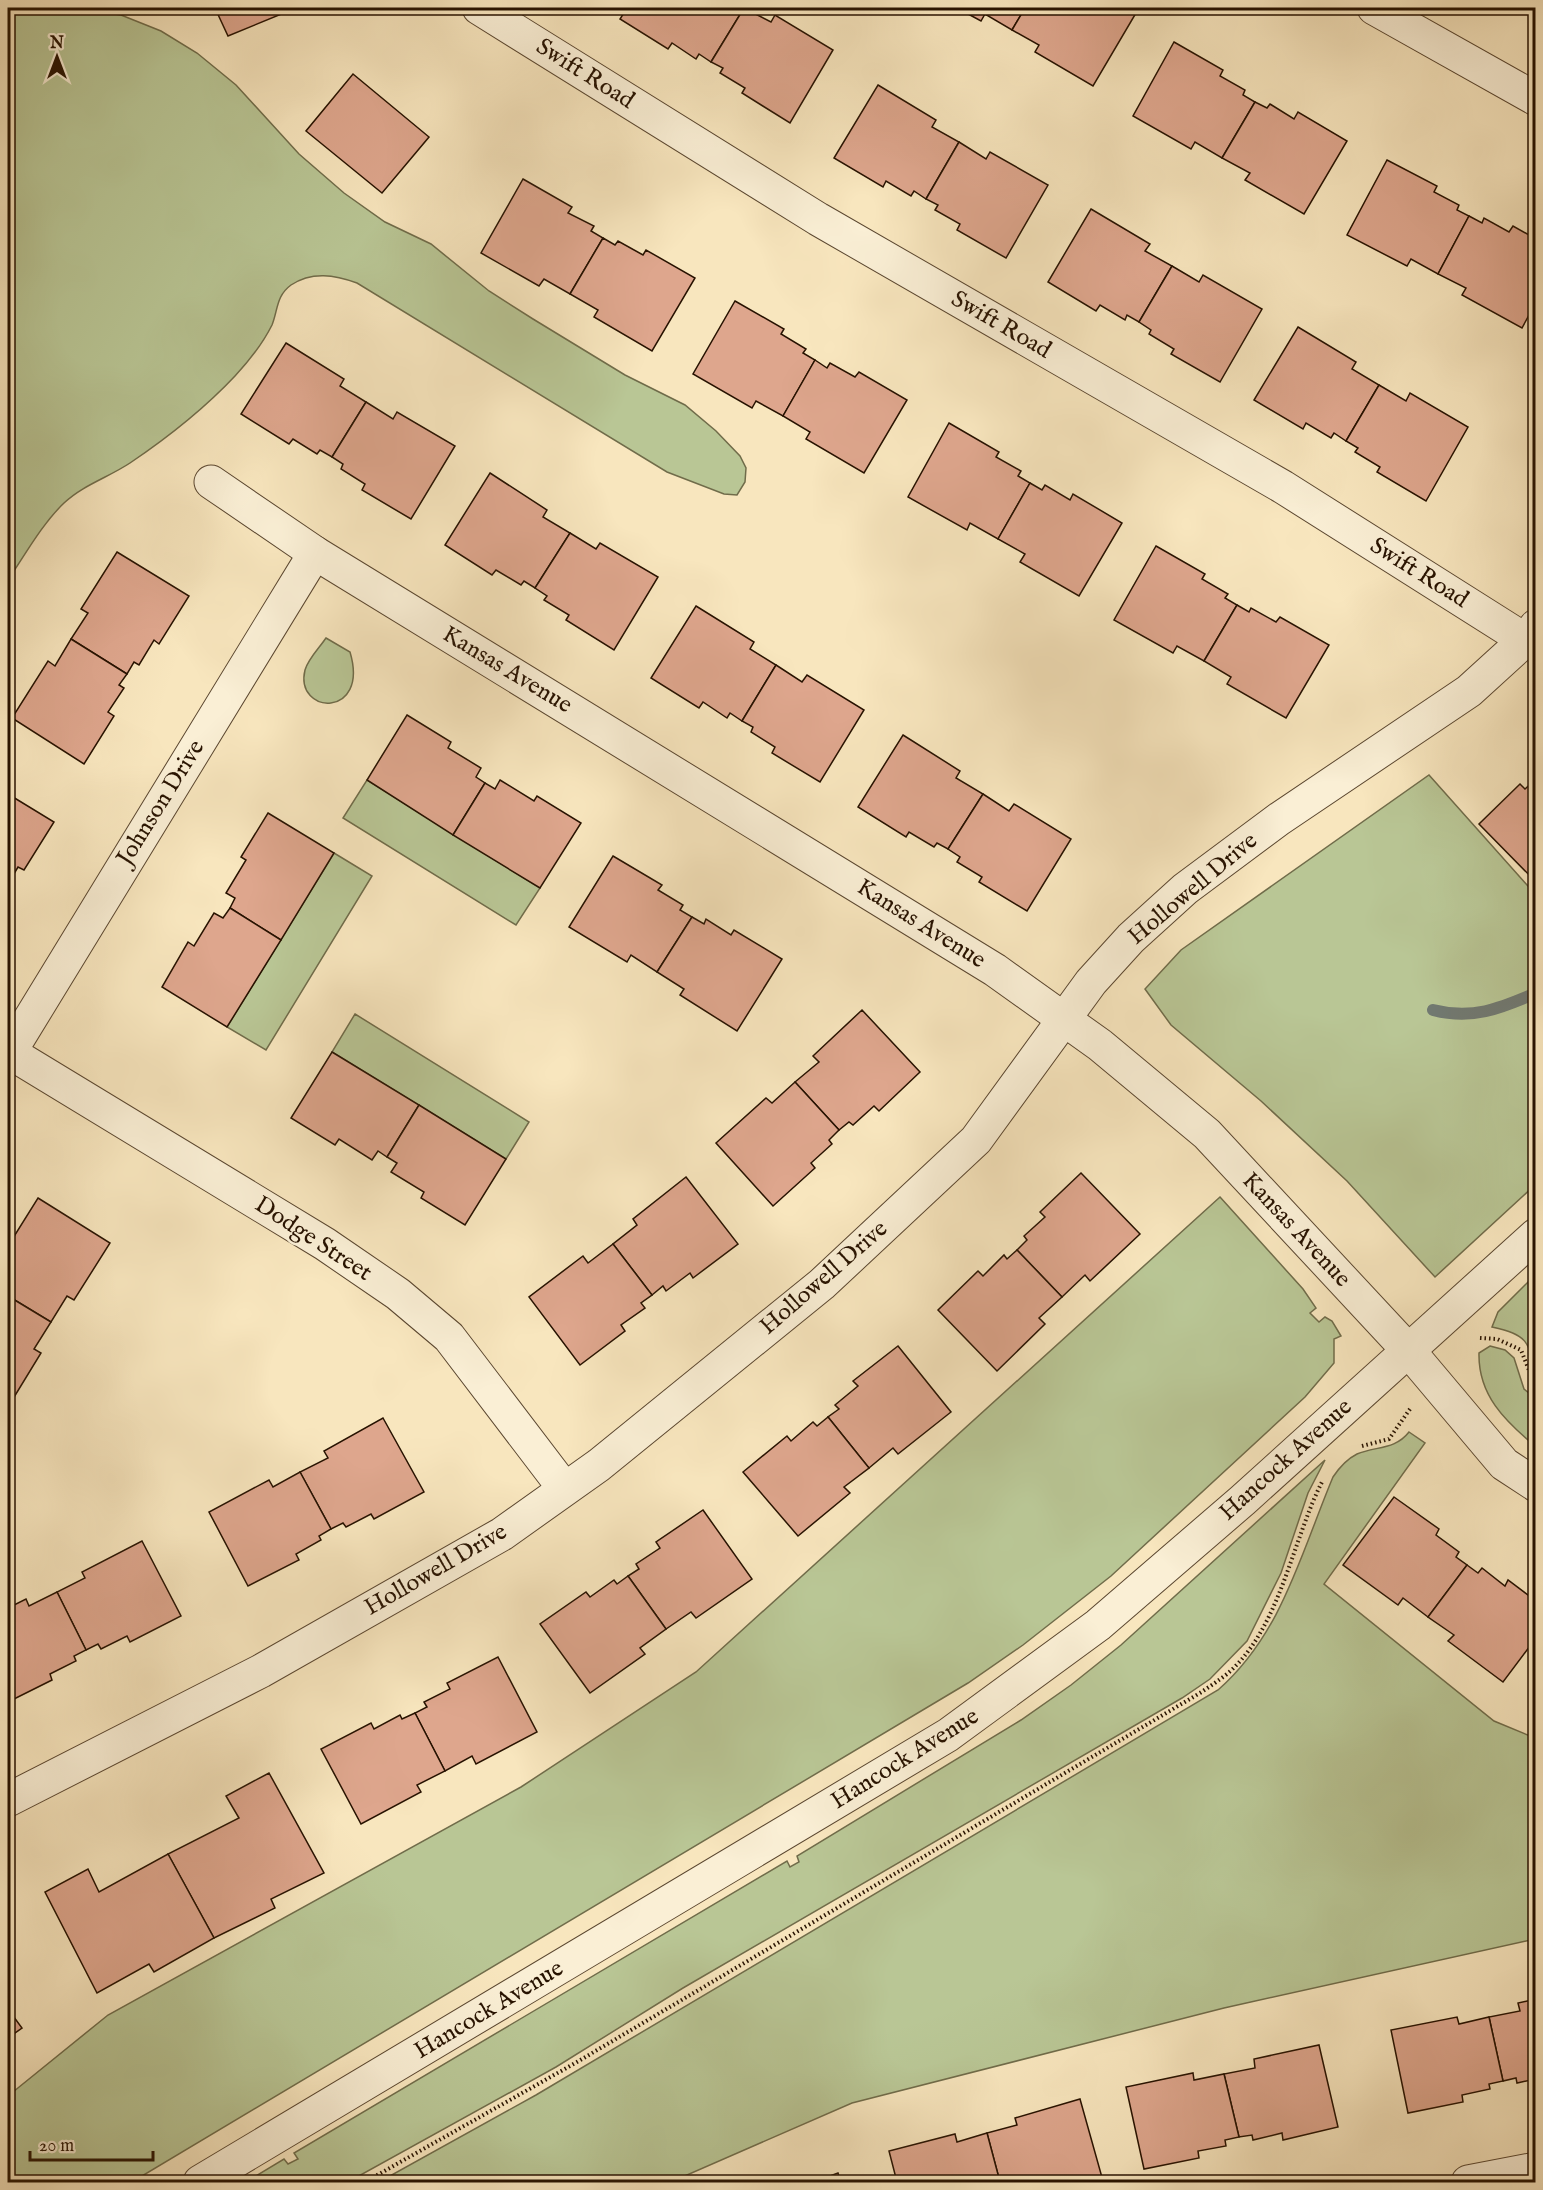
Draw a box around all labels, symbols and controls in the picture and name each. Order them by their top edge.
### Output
north arrow [27,27,87,87]
street label: Swift Road [530,32,640,117]
text: N [49,34,64,54]
street label: Swift Road [945,284,1057,366]
street label: Swift Road [1364,531,1474,616]
street label: Kansas Avenue [436,619,578,721]
street label: Johnson Drive [108,734,212,874]
street label: Hollowell Drive [1122,826,1264,952]
street label: Kansas Avenue [851,872,991,976]
street label: Kansas Avenue [1235,1166,1357,1294]
street label: Dodge Street [248,1190,378,1288]
street label: Hollowell Drive [754,1214,894,1342]
street label: Hancock Avenue [1213,1392,1359,1528]
street label: Hollowell Drive [359,1517,513,1623]
street label: Hancock Avenue [825,1701,985,1817]
street label: Hancock Avenue [409,1953,569,2067]
scale bar [30,2124,153,2162]
text: 20 m [39,2135,74,2158]

